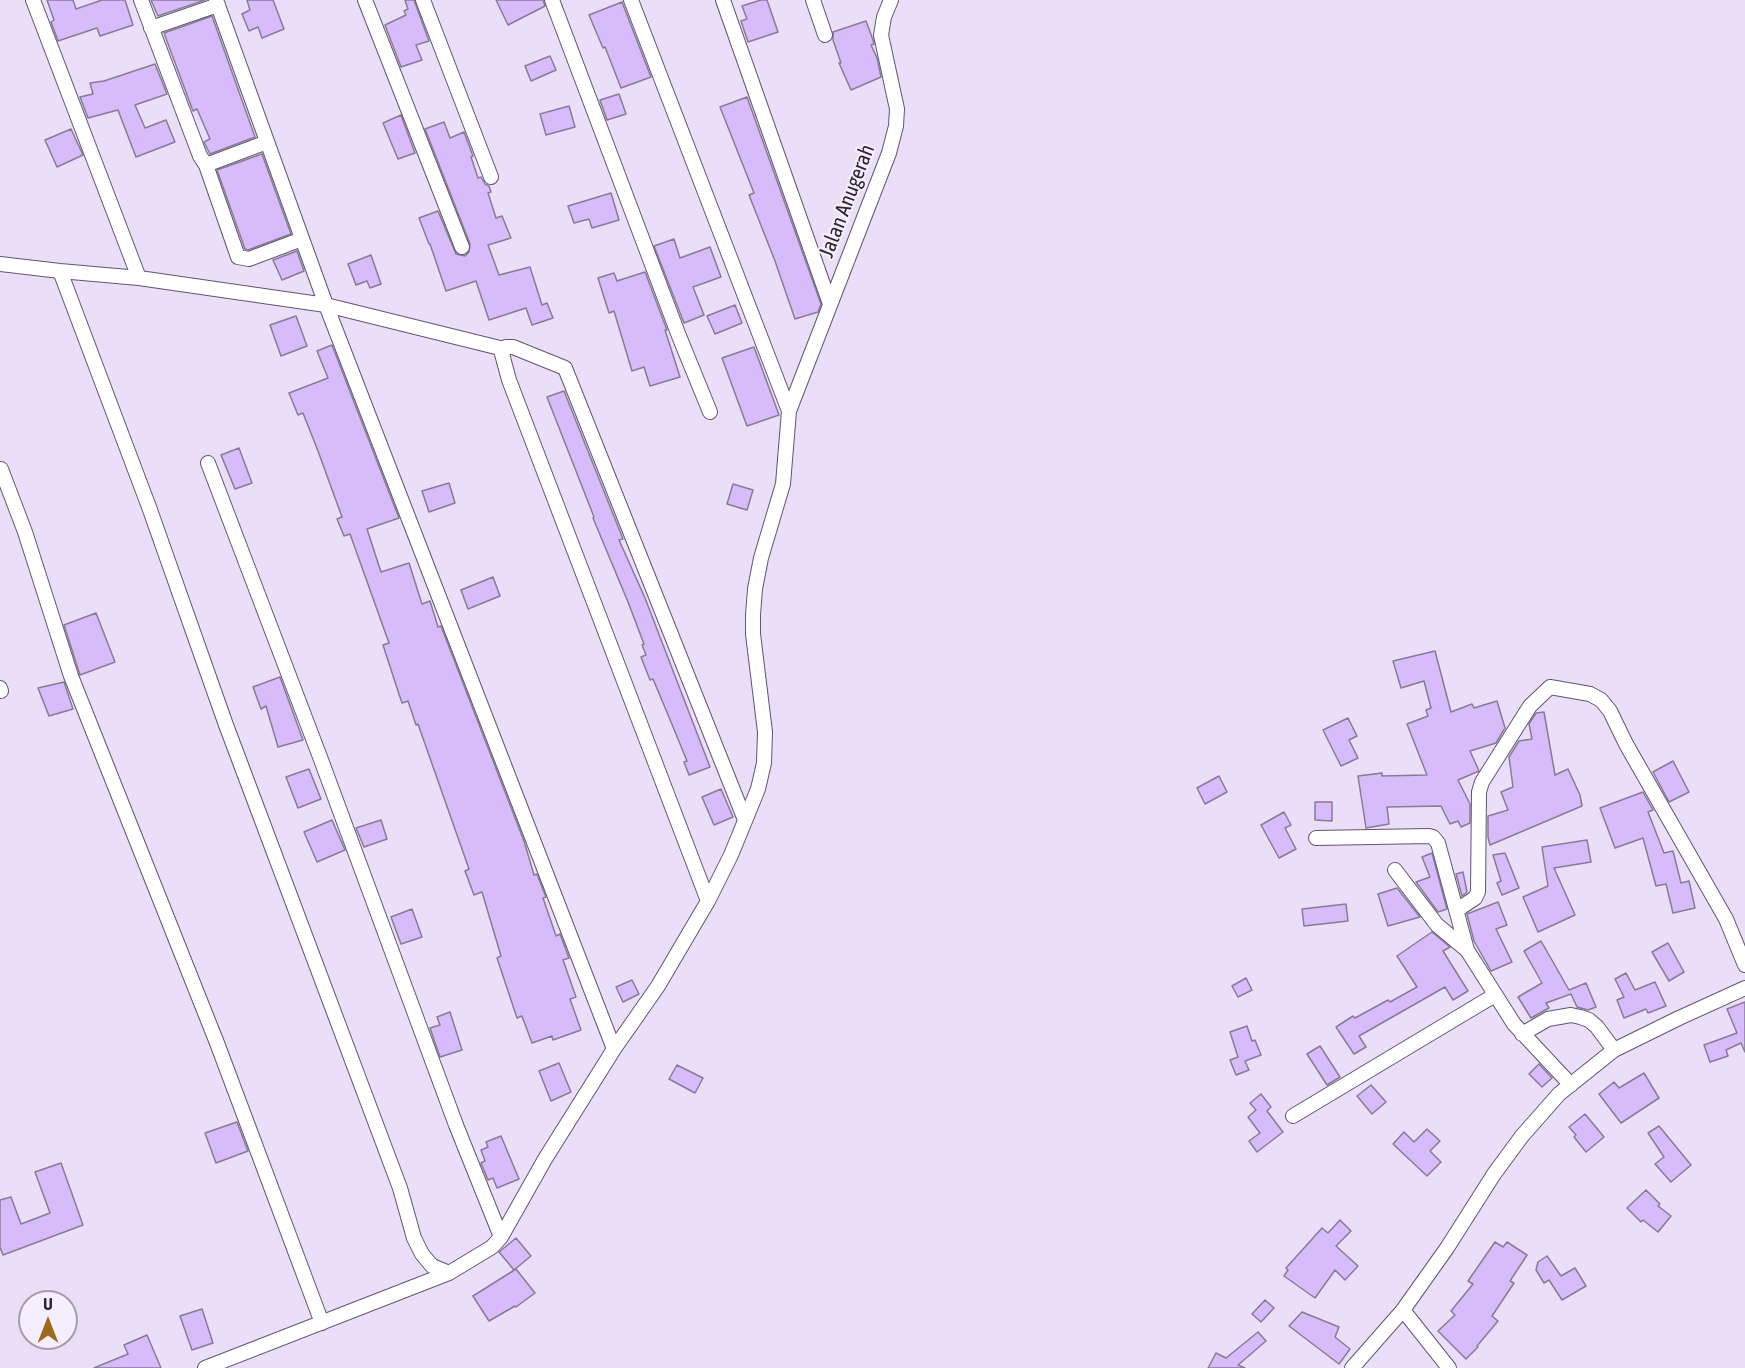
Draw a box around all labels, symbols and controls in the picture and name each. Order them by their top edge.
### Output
street label: Jalan Anugerah [814,141,880,261]
north arrow [18,1290,78,1350]
text: U [43,1295,53,1313]

